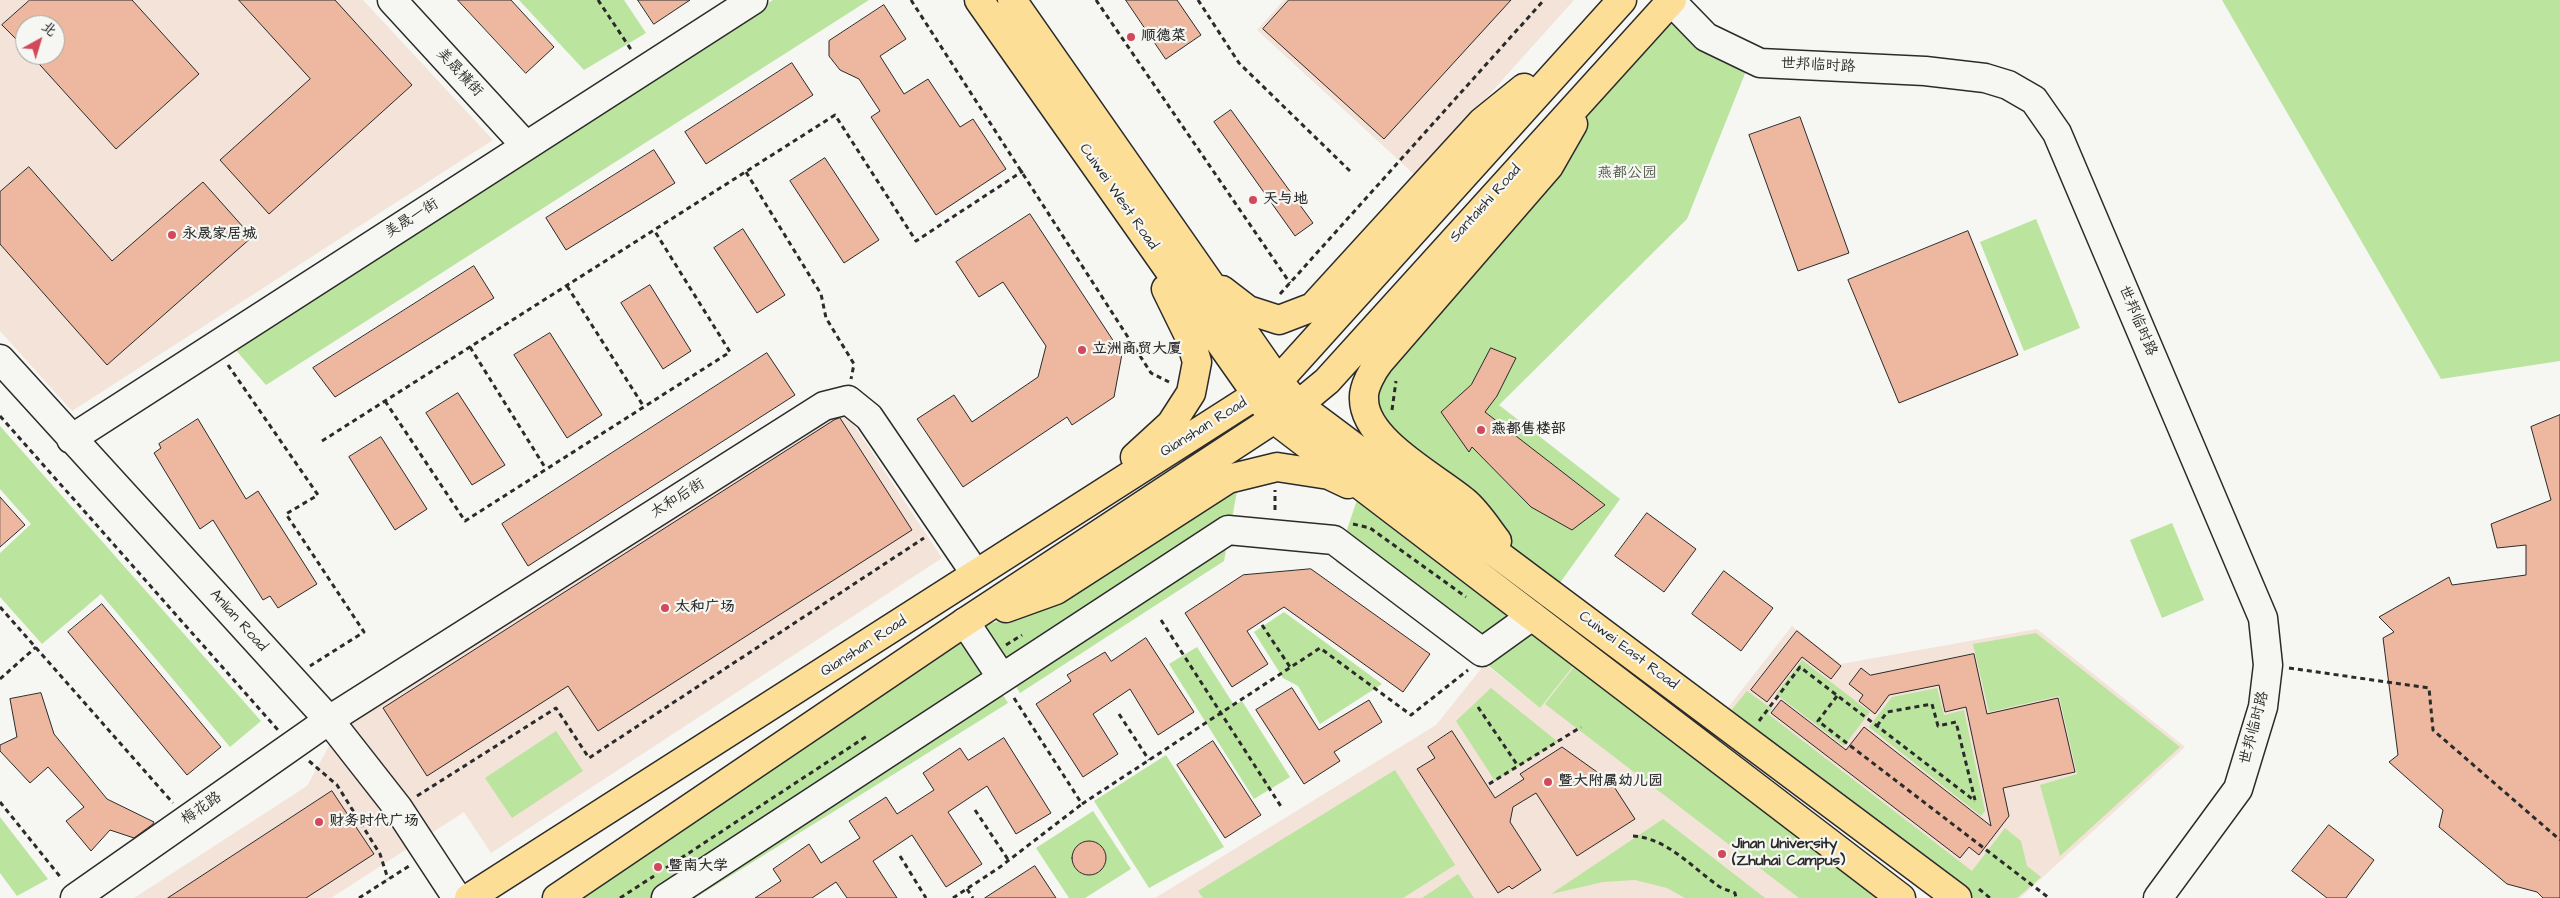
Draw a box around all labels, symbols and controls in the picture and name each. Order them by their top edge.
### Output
north arrow [15,15,65,65]
text: 北 [37,17,61,41]
place label: 顺德菜 [1141,28,1186,46]
marker: 顺德菜 [1125,31,1137,43]
street label: 美晟橫街 [432,45,486,101]
street label: 世邦临时路 [1780,55,1856,77]
street label: Cuiwei West Road [1075,141,1161,253]
street label: Santaishi Road [1446,161,1526,247]
park label: 燕都公园 [1597,165,1657,183]
place label: 天与地 [1263,191,1308,209]
marker: 天与地 [1247,194,1259,206]
street label: 美晟一街 [382,195,442,243]
place label: 永晟家居城 [182,226,257,244]
marker: 永晟家居城 [166,229,178,241]
street label: 世邦临时路 [2114,283,2160,359]
place label: 立洲商贸大厦 [1092,341,1182,359]
marker: 立洲商贸大厦 [1076,344,1088,356]
street label: Qianshan Road [1157,394,1251,462]
place label: 燕都售楼部 [1491,421,1566,439]
marker: 燕都售楼部 [1475,424,1487,436]
street label: 太和后街 [648,475,708,523]
street label: Anlian Road [205,586,271,656]
place label: 太和广场 [675,599,735,617]
marker: 太和广场 [659,602,671,614]
street label: Cuiwei East Road [1575,608,1681,694]
street label: Qianshan Road [818,613,910,681]
street label: 世邦临时路 [2237,689,2273,767]
place label: 暨大附属幼儿园 [1558,773,1663,791]
marker: 暨大附属幼儿园 [1542,776,1554,788]
street label: 梅花路 [178,789,226,829]
place label: 财务时代广场 [329,813,419,831]
marker: 财务时代广场 [313,816,325,828]
place label: Jinan University (Zhuhai Campus) [1732,836,1845,871]
marker: Jinan University (Zhuhai Campus) [1716,848,1728,860]
place label: 暨南大学 [668,858,728,876]
marker: 暨南大学 [652,861,664,873]

